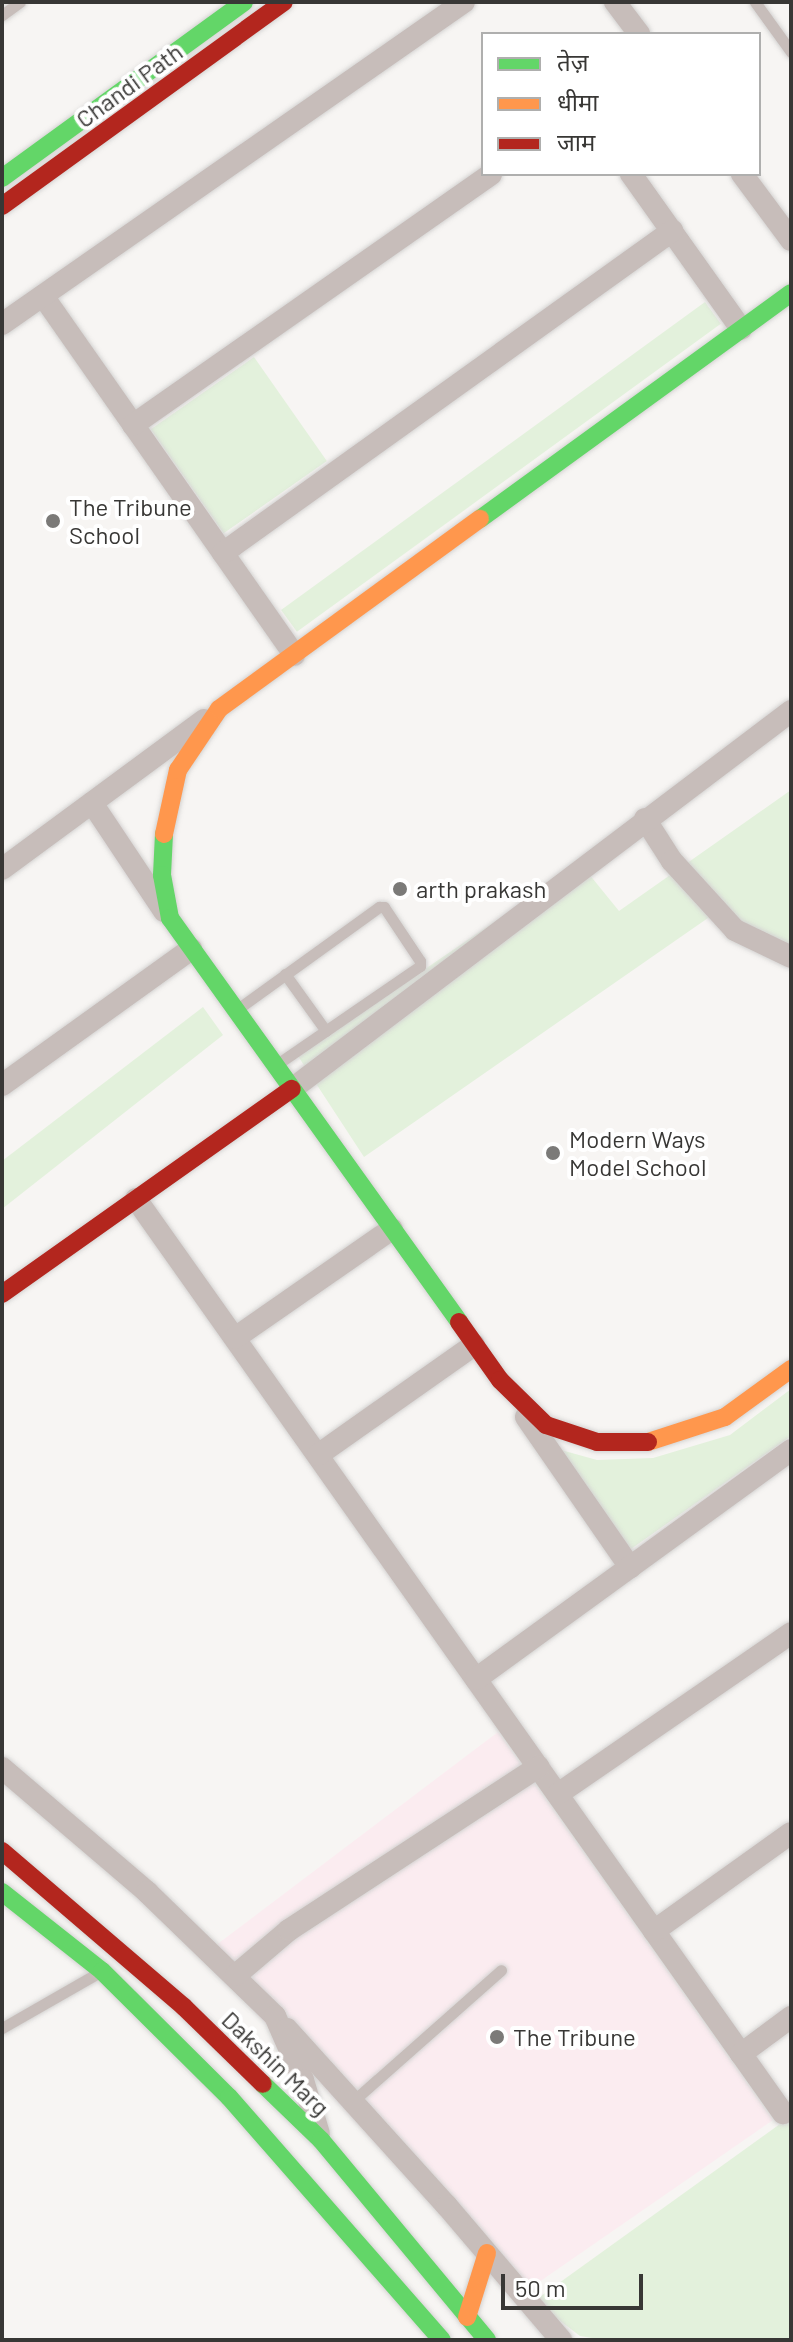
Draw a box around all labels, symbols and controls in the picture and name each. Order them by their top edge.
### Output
legend [481,32,761,176]
street label: Chandi Path [70,37,188,133]
text: तेज़ [557,47,589,76]
text: धीमा [557,87,599,116]
text: जाम [557,127,595,156]
place label: The Tribune School [69,493,192,549]
marker: The Tribune School [44,512,62,530]
place label: arth prakash [416,875,547,903]
marker: arth prakash [391,880,409,898]
place label: Modern Ways Model School [569,1125,706,1181]
marker: Modern Ways Model School [544,1144,562,1162]
street label: Dakshin Marg [216,2005,336,2121]
place label: The Tribune [513,2023,636,2051]
marker: The Tribune [488,2028,506,2046]
scale bar [505,2258,647,2308]
text: 50 m [515,2273,566,2302]

